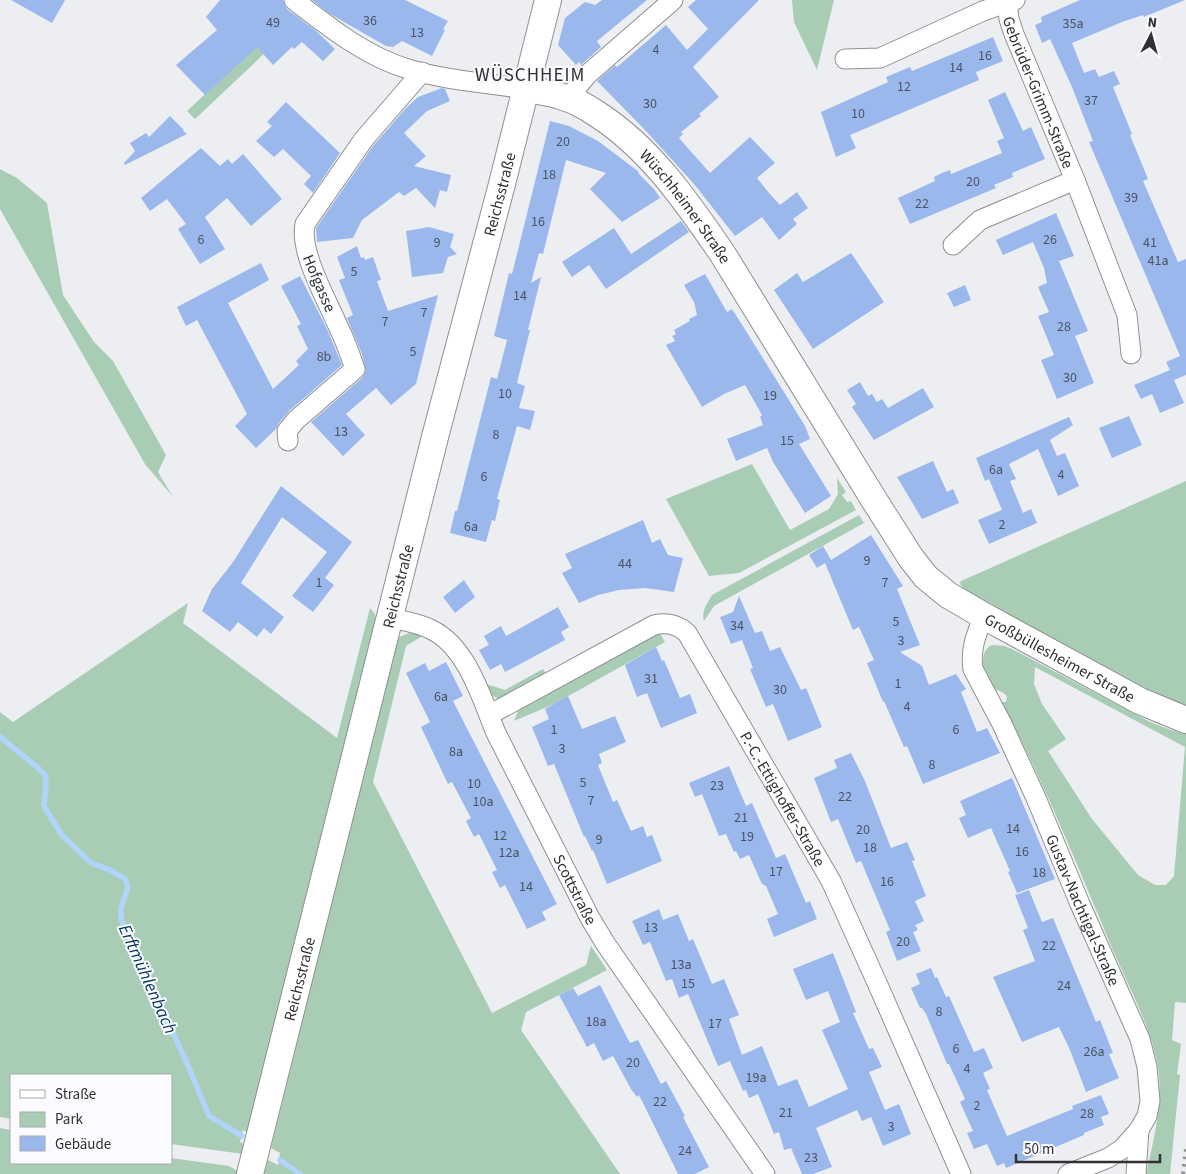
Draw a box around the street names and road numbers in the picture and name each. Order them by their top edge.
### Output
street label: Gebrüder-Grimm-Straße [997,14,1079,172]
street label: Wüschheimer Straße [634,145,736,268]
street label: Reichsstraße [479,150,521,239]
street label: Hofgasse [297,251,341,316]
street label: Reichsstraße [377,542,420,631]
street label: Großbüllesheimer Straße [980,608,1139,708]
street label: P.-C.-Ettighoffer-Straße [734,727,830,871]
street label: Gustav-Nachtigal-Straße [1040,831,1125,990]
street label: Scottstraße [547,851,602,929]
street label: Reichsstraße [279,935,321,1024]

